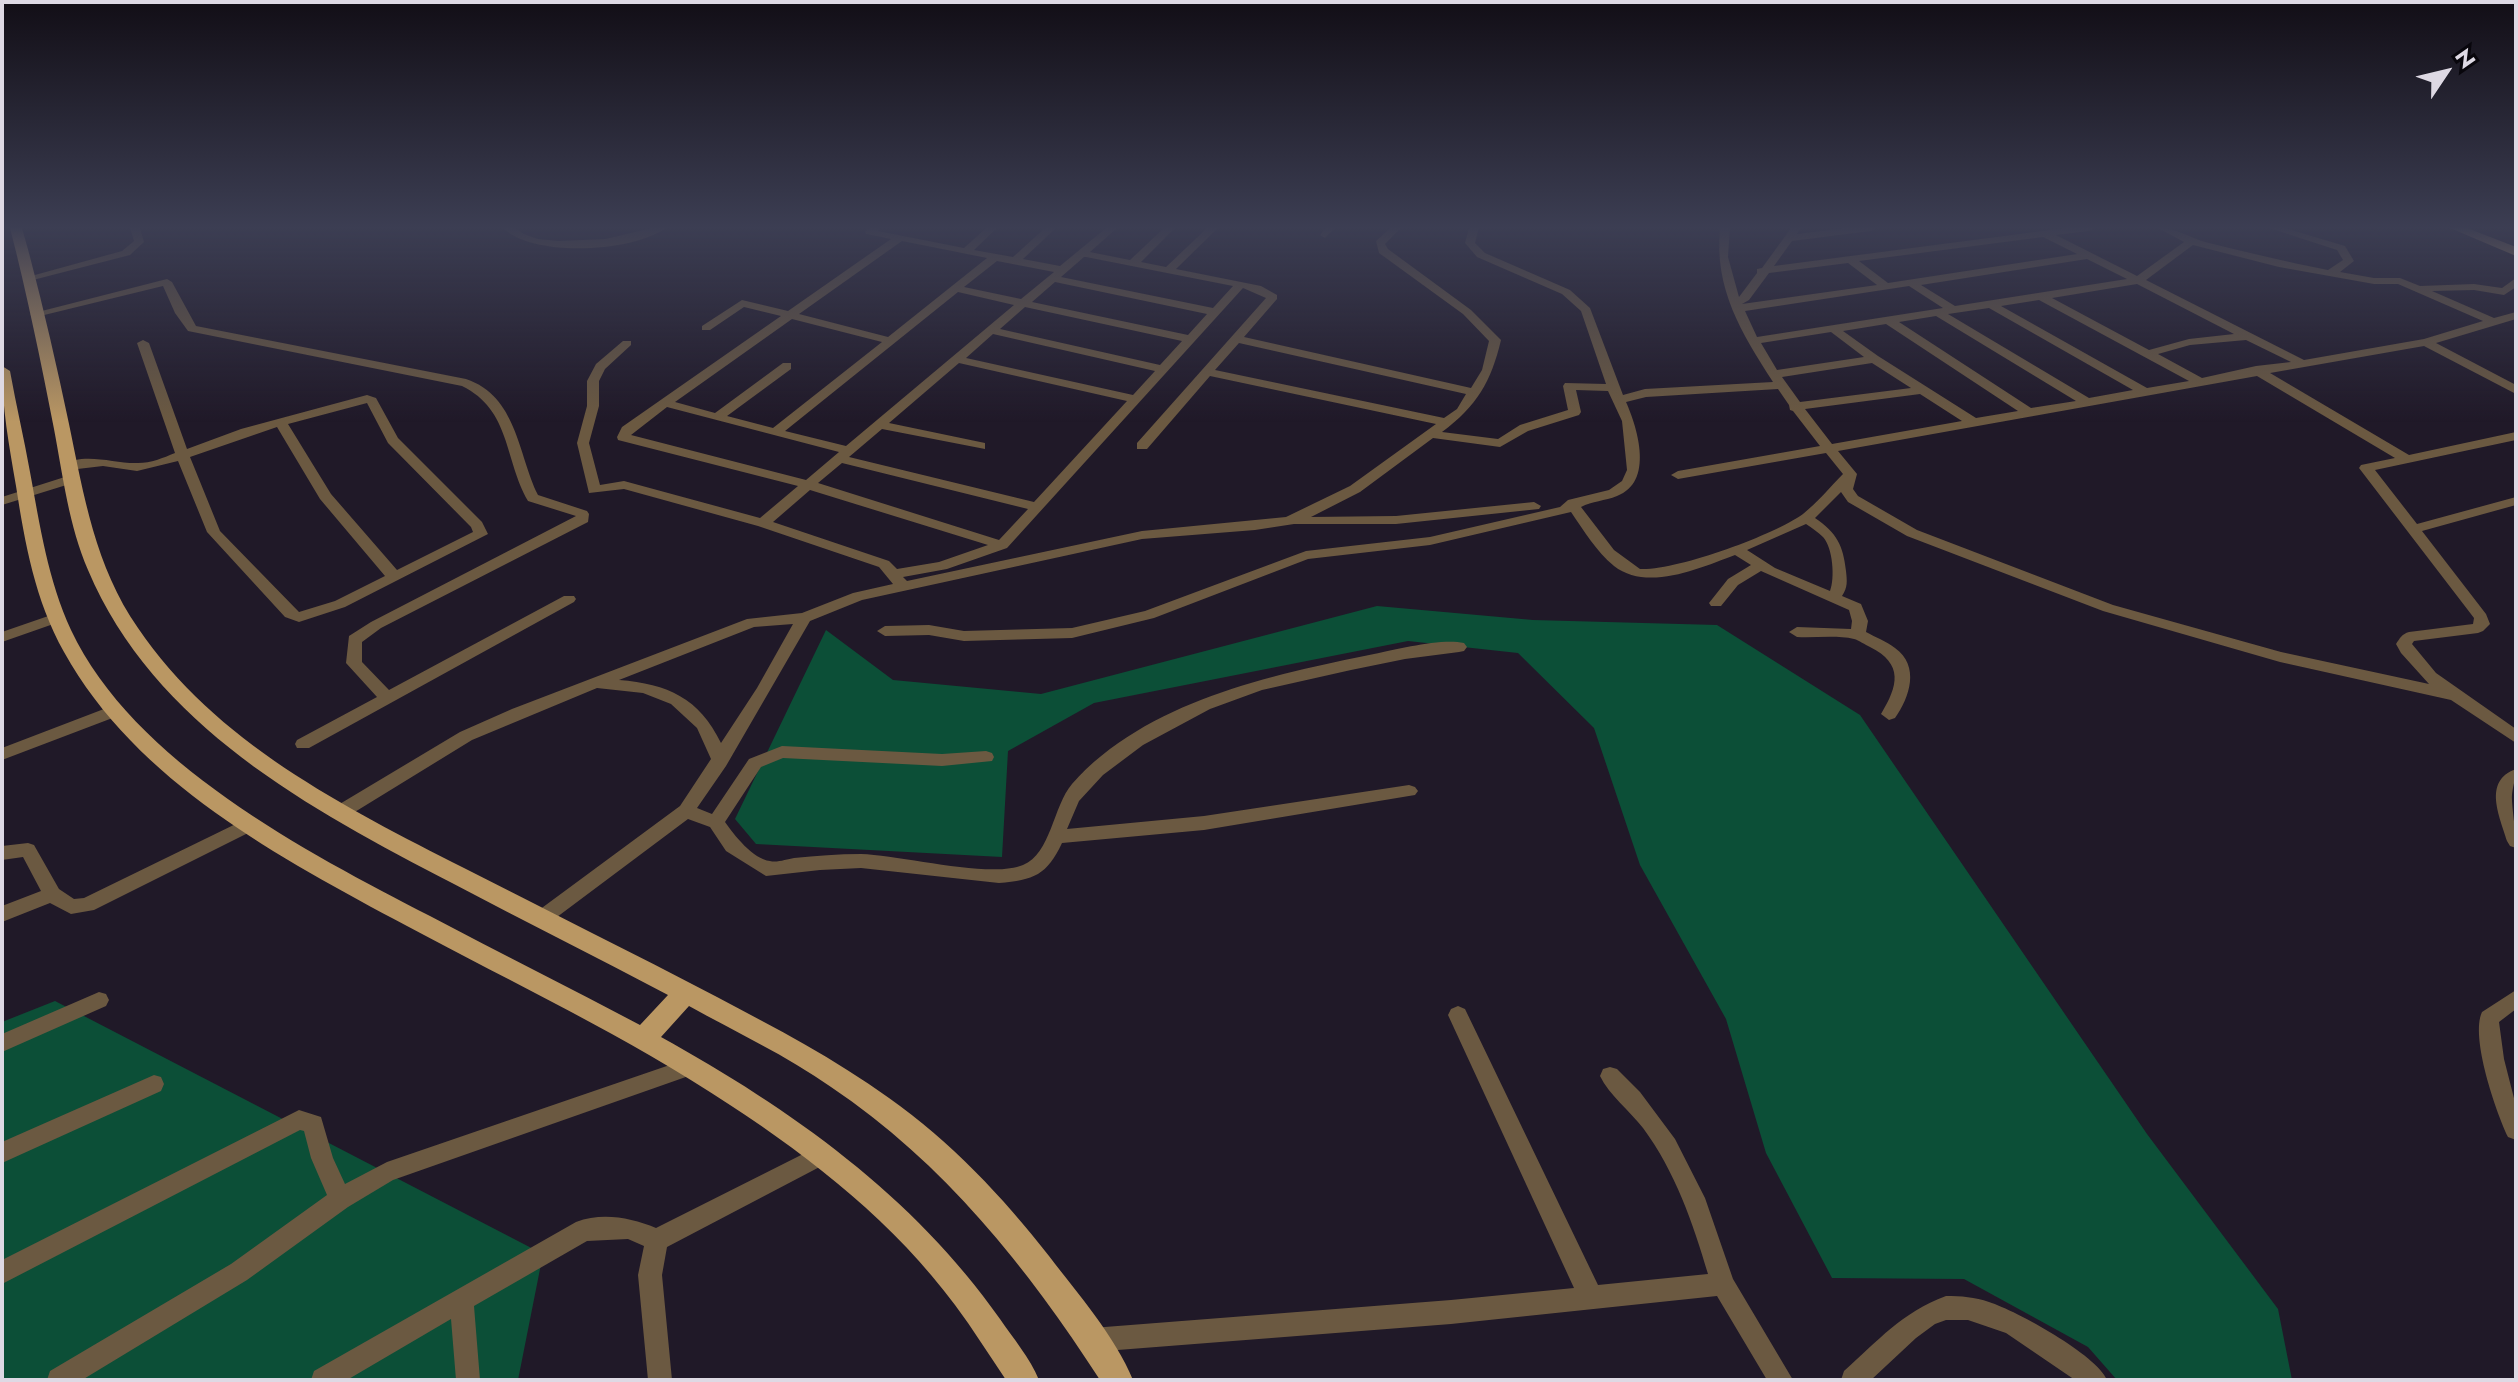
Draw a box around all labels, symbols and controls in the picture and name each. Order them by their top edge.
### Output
north arrow [2406,32,2486,112]
text: N [2448,42,2484,75]

